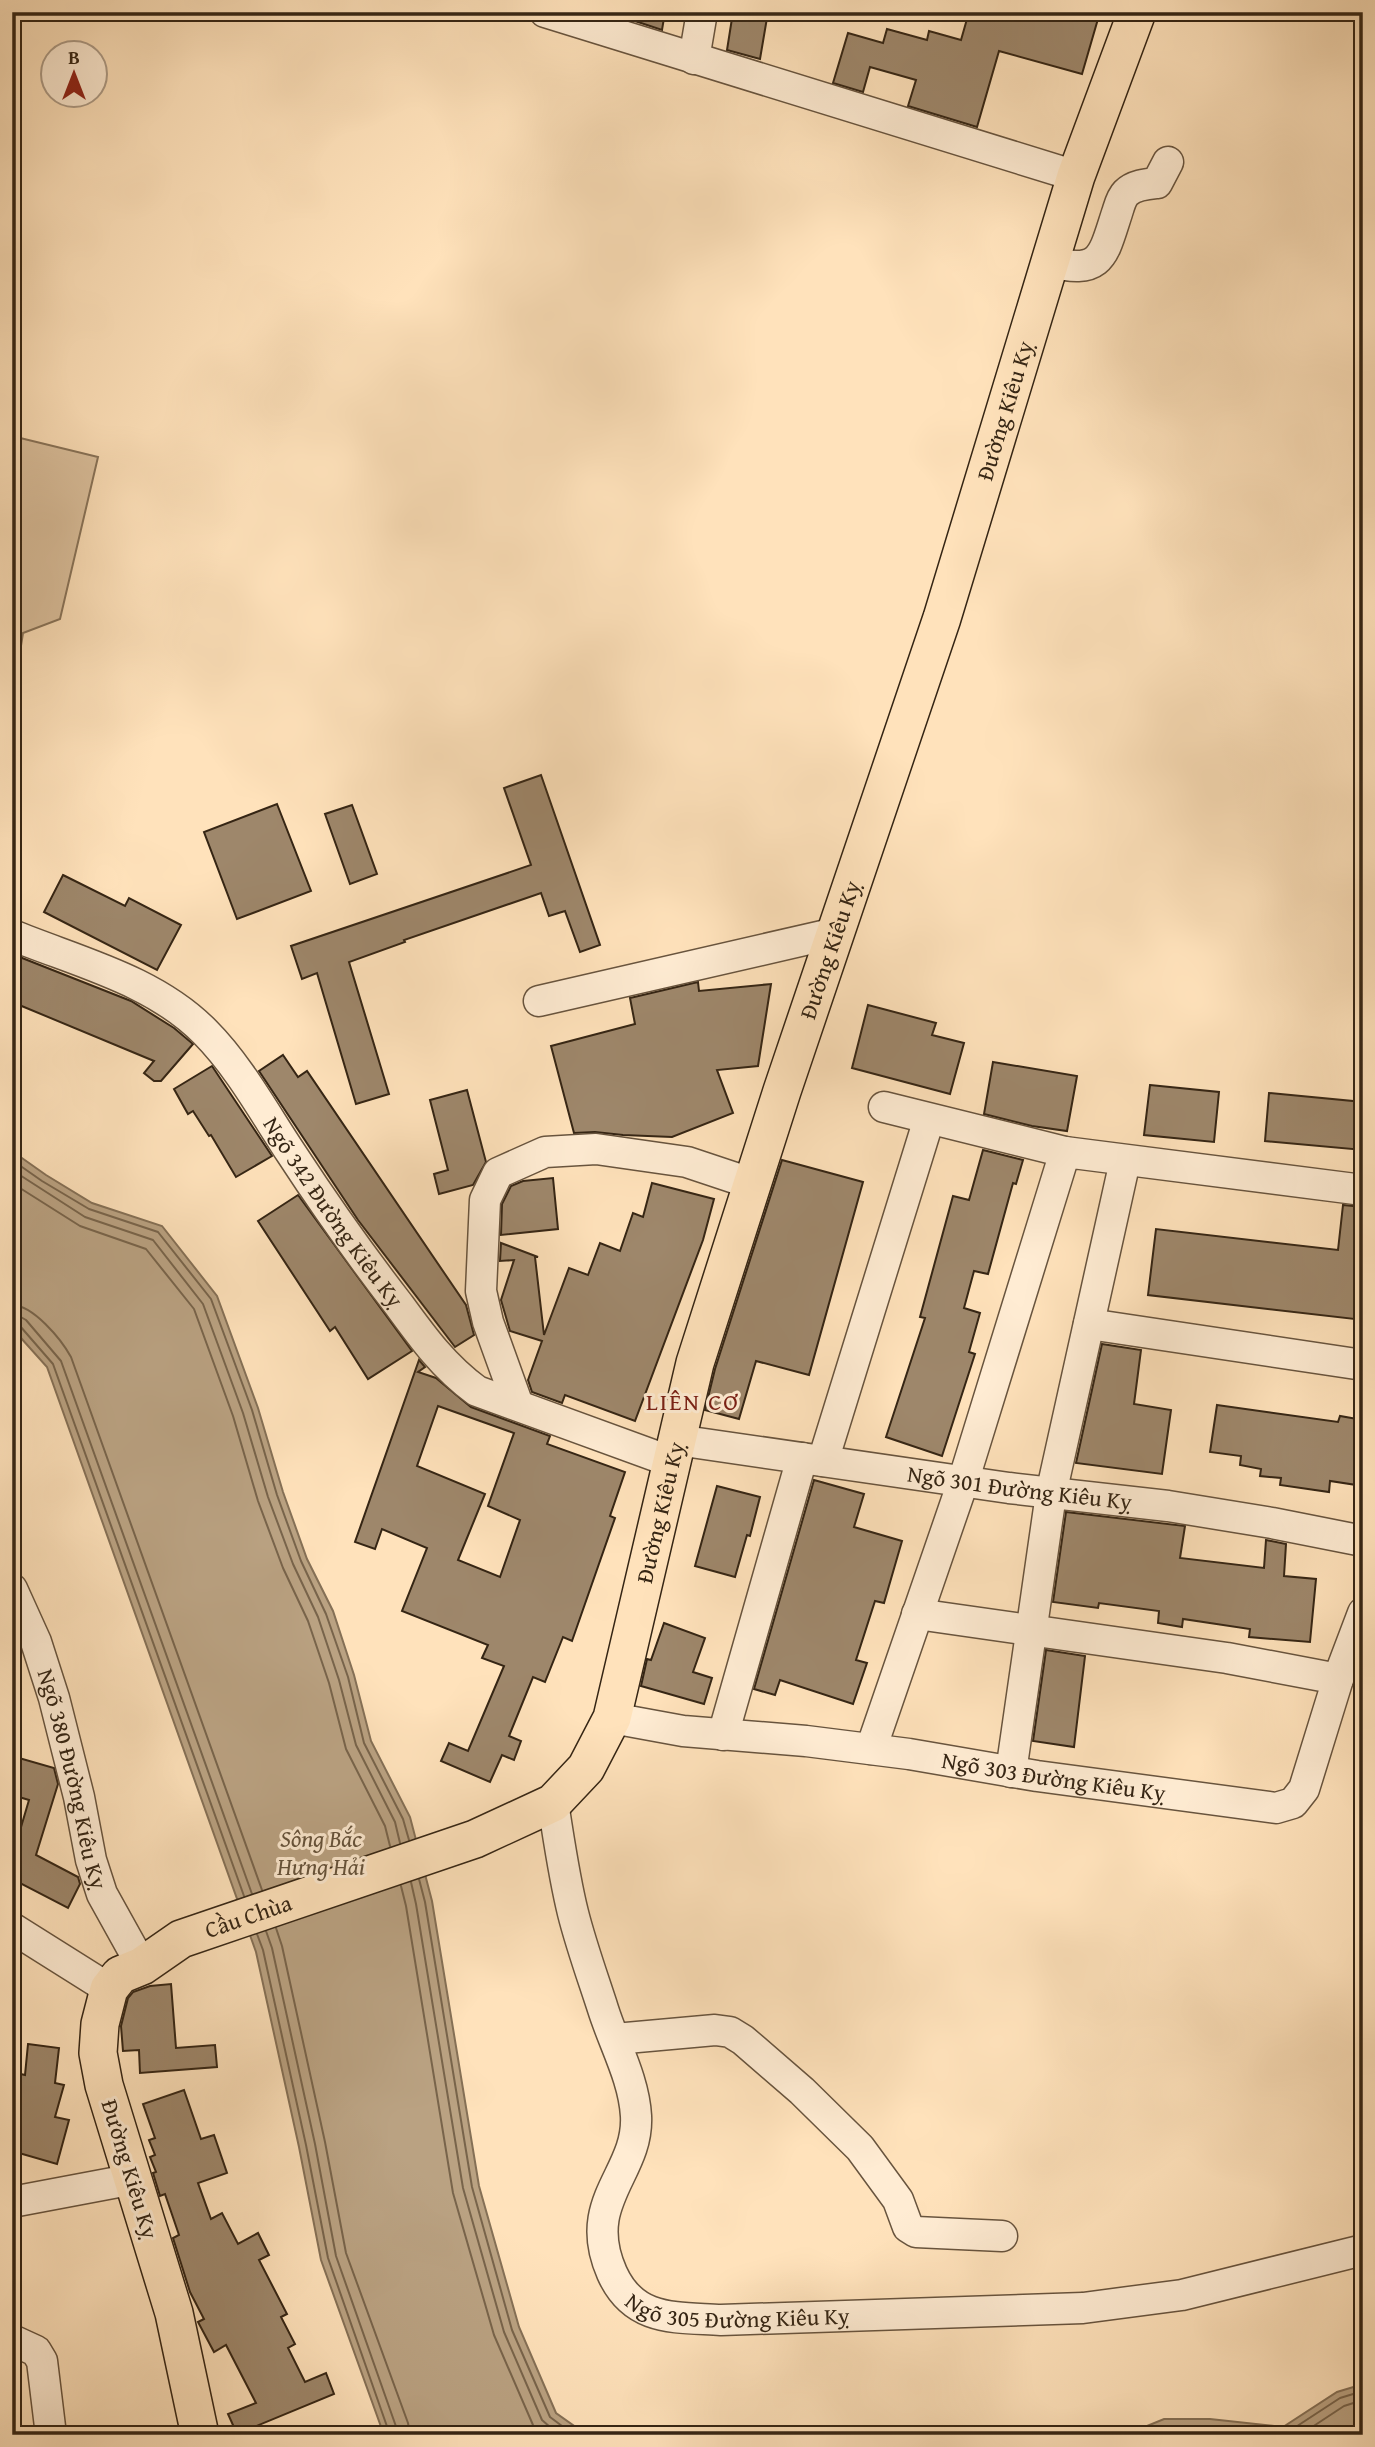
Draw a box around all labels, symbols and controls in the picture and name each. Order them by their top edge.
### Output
north arrow [38,38,108,108]
text: B [68,43,80,71]
street label: Đường Kiêu Kỵ [968,336,1041,484]
street label: Đường Kiêu Kỵ [790,876,868,1023]
street label: Ngõ 342 Đường Kiêu Kỵ [256,1110,412,1314]
district label: LIÊN CƠ [646,1384,740,1419]
street label: Đường Kiêu Kỵ [627,1438,692,1586]
street label: Ngõ 301 Đường Kiêu Kỵ [905,1457,1134,1518]
street label: Ngõ 380 Đường Kiêu Kỵ [30,1664,116,1894]
street label: Ngõ 303 Đường Kiêu Kỵ [939,1743,1168,1809]
water label: Sông Bắc Hưng Hải [276,1821,365,1884]
street label: Cầu Chùa [200,1886,296,1946]
street label: Đường Kiêu Kỵ [94,2095,167,2243]
street label: Ngõ 305 Đường Kiêu Kỵ [619,2284,850,2336]

